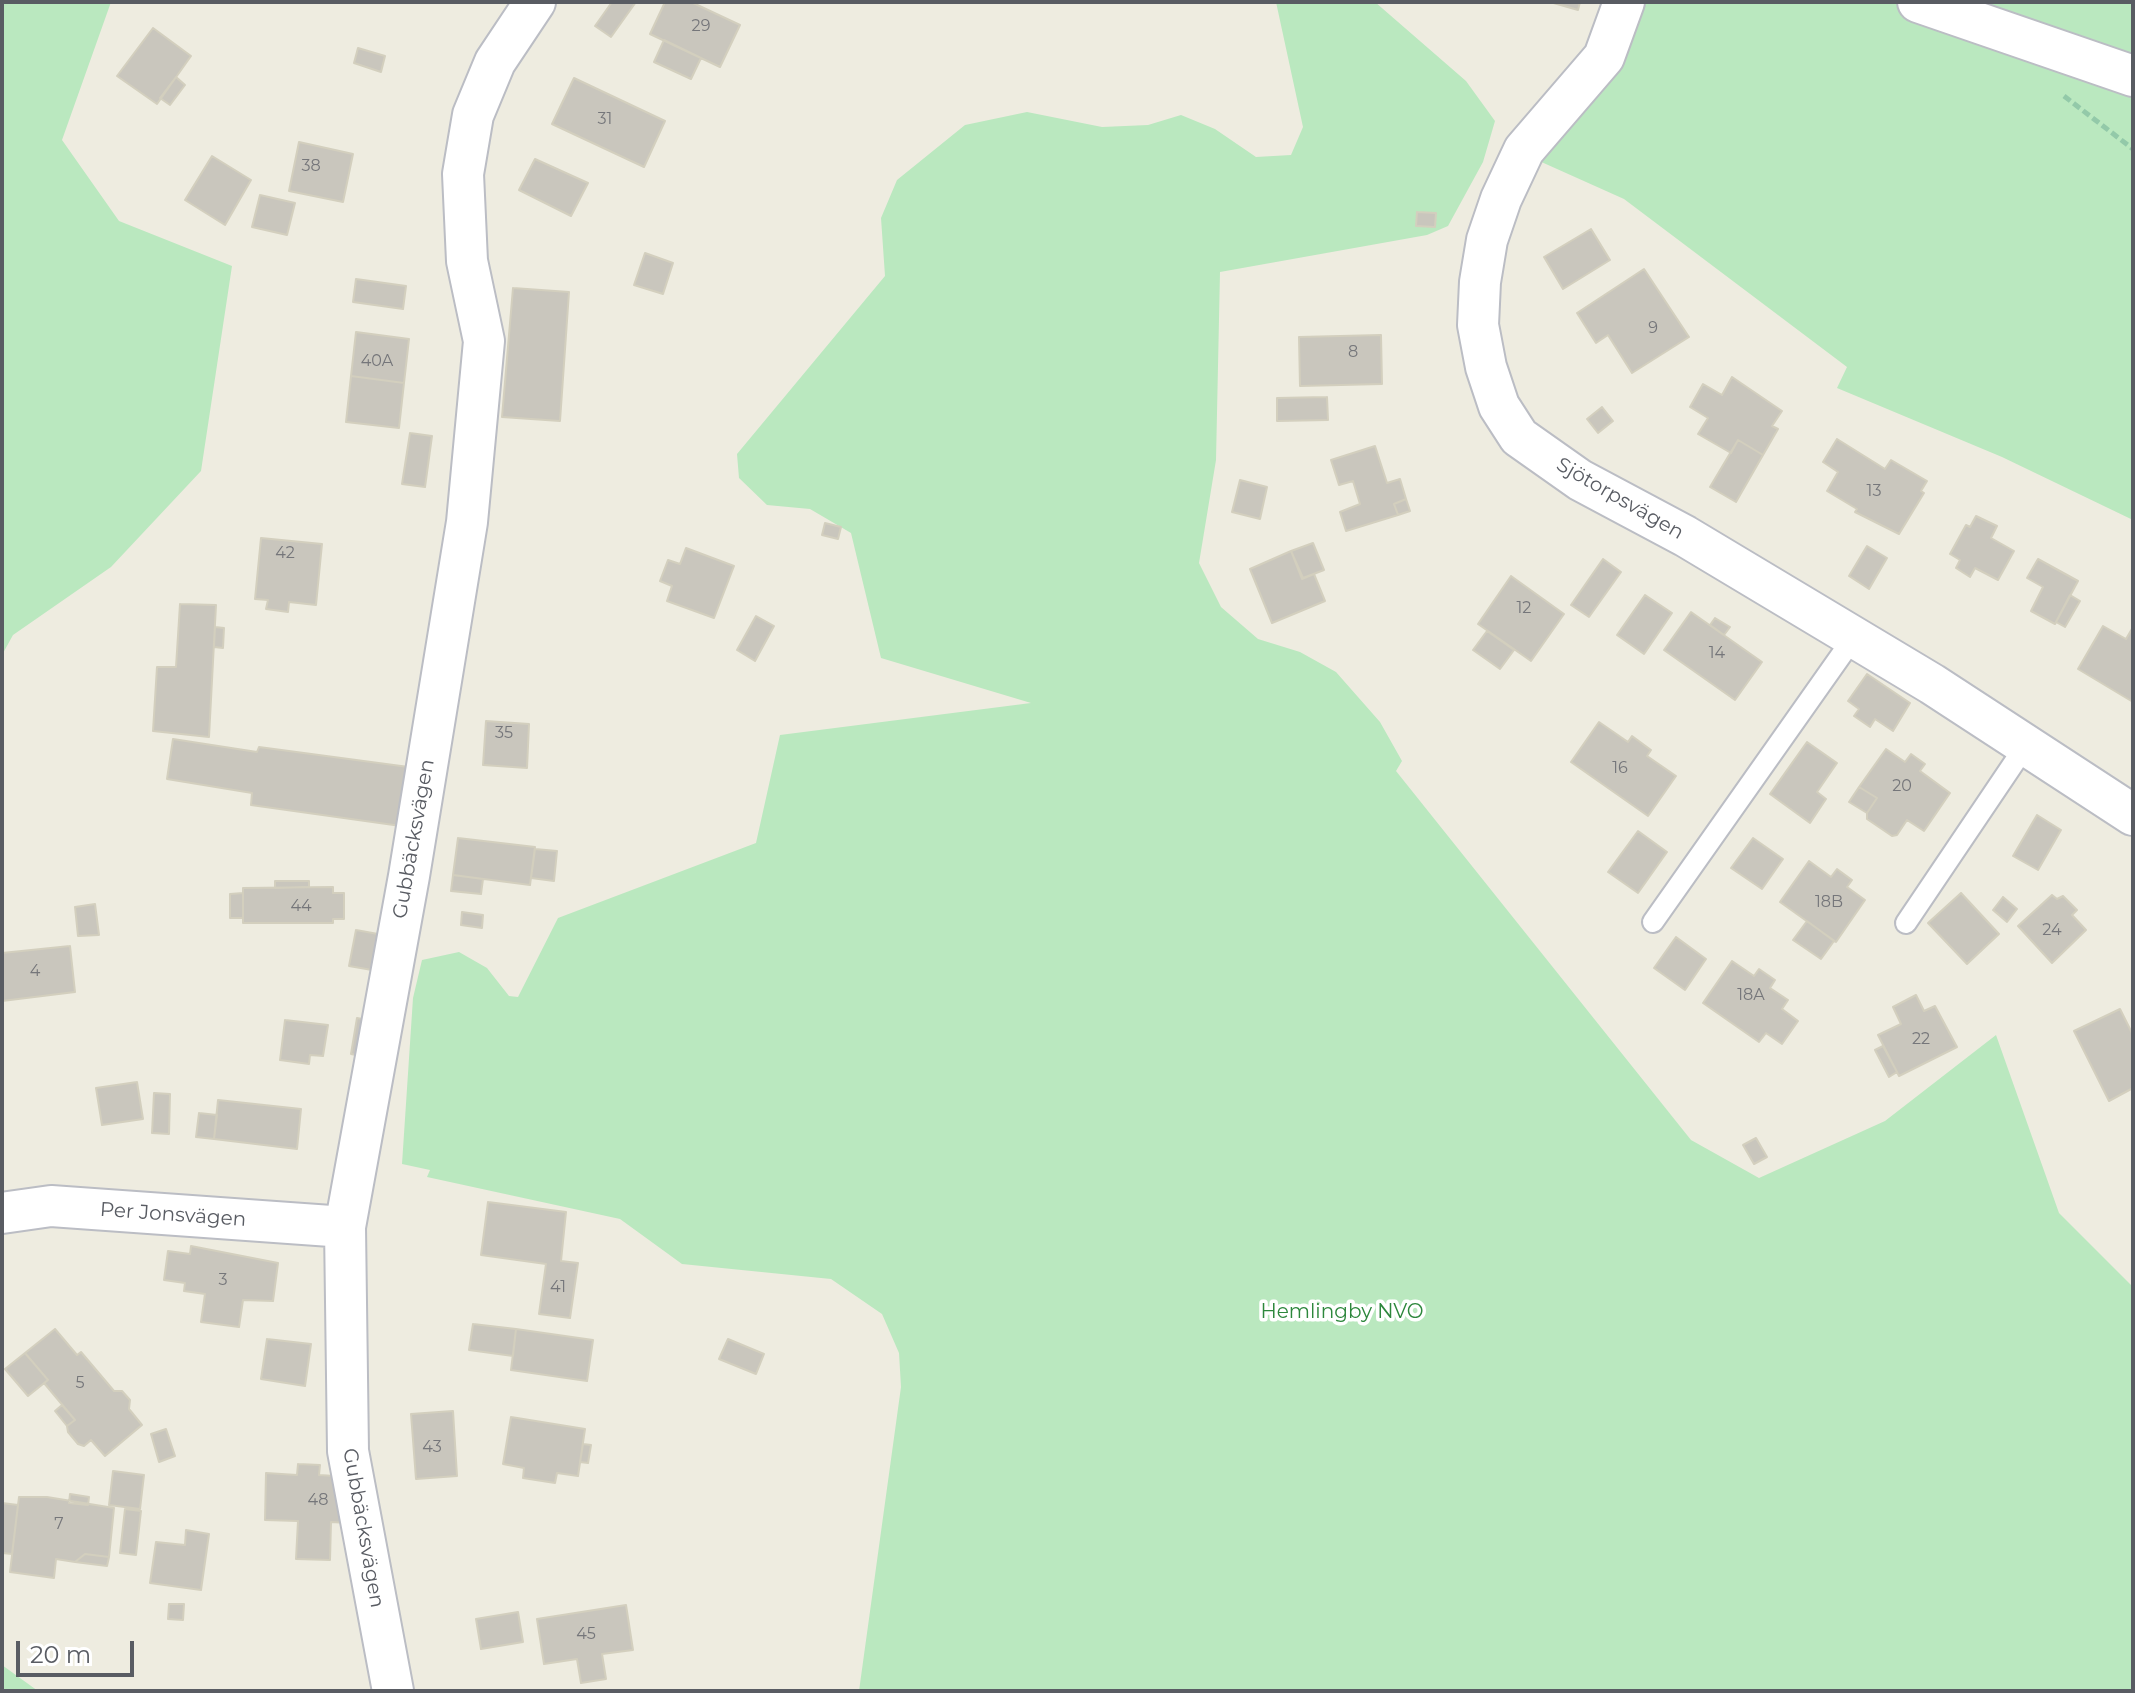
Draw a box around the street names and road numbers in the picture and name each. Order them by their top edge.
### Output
street label: Sjötorpsvägen [1552,453,1688,545]
street label: Gubbäcksvägen [388,757,440,921]
street label: Per Jonsvägen [99,1198,247,1232]
street label: Gubbäcksvägen [337,1446,389,1610]

